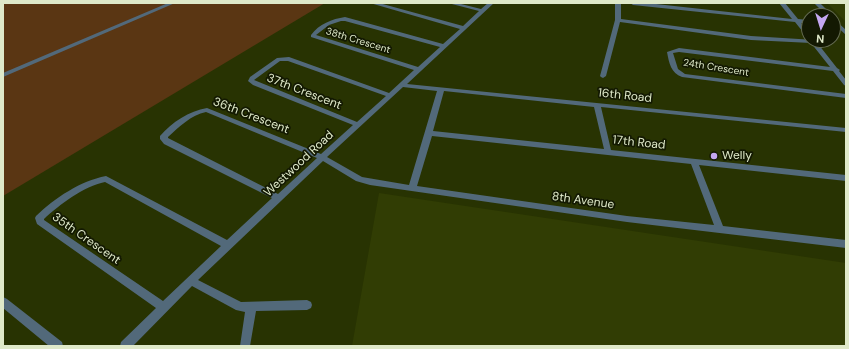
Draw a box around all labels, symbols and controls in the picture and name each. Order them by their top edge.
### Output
north arrow [801,8,841,48]
street label: 38th Crescent [324,26,392,56]
text: N [816,32,825,46]
street label: 24th Crescent [682,57,750,79]
street label: 37th Crescent [265,71,343,113]
street label: 16th Road [597,86,653,106]
street label: 36th Crescent [211,95,291,137]
street label: Westwood Road [261,128,337,200]
street label: 17th Road [612,133,666,153]
place label: Welly [722,149,752,163]
marker: Welly [709,151,719,161]
street label: 8th Avenue [551,189,615,213]
street label: 35th Crescent [49,210,123,268]

